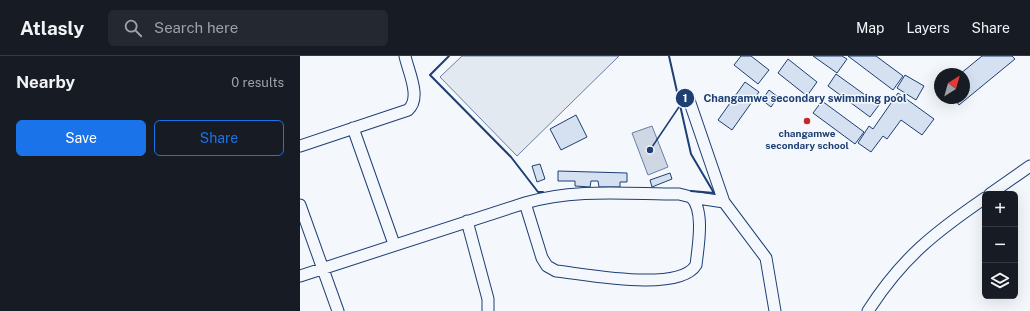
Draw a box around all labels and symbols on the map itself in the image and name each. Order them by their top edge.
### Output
north arrow [934,68,970,104]
callout: Changamwe secondary swimming pool [675,86,914,109]
text: 1 [682,91,688,105]
text: Changamwe secondary swimming pool [703,92,907,104]
marker: changamwe secondary school [802,116,812,126]
place label: changamwe secondary school [765,127,849,151]

